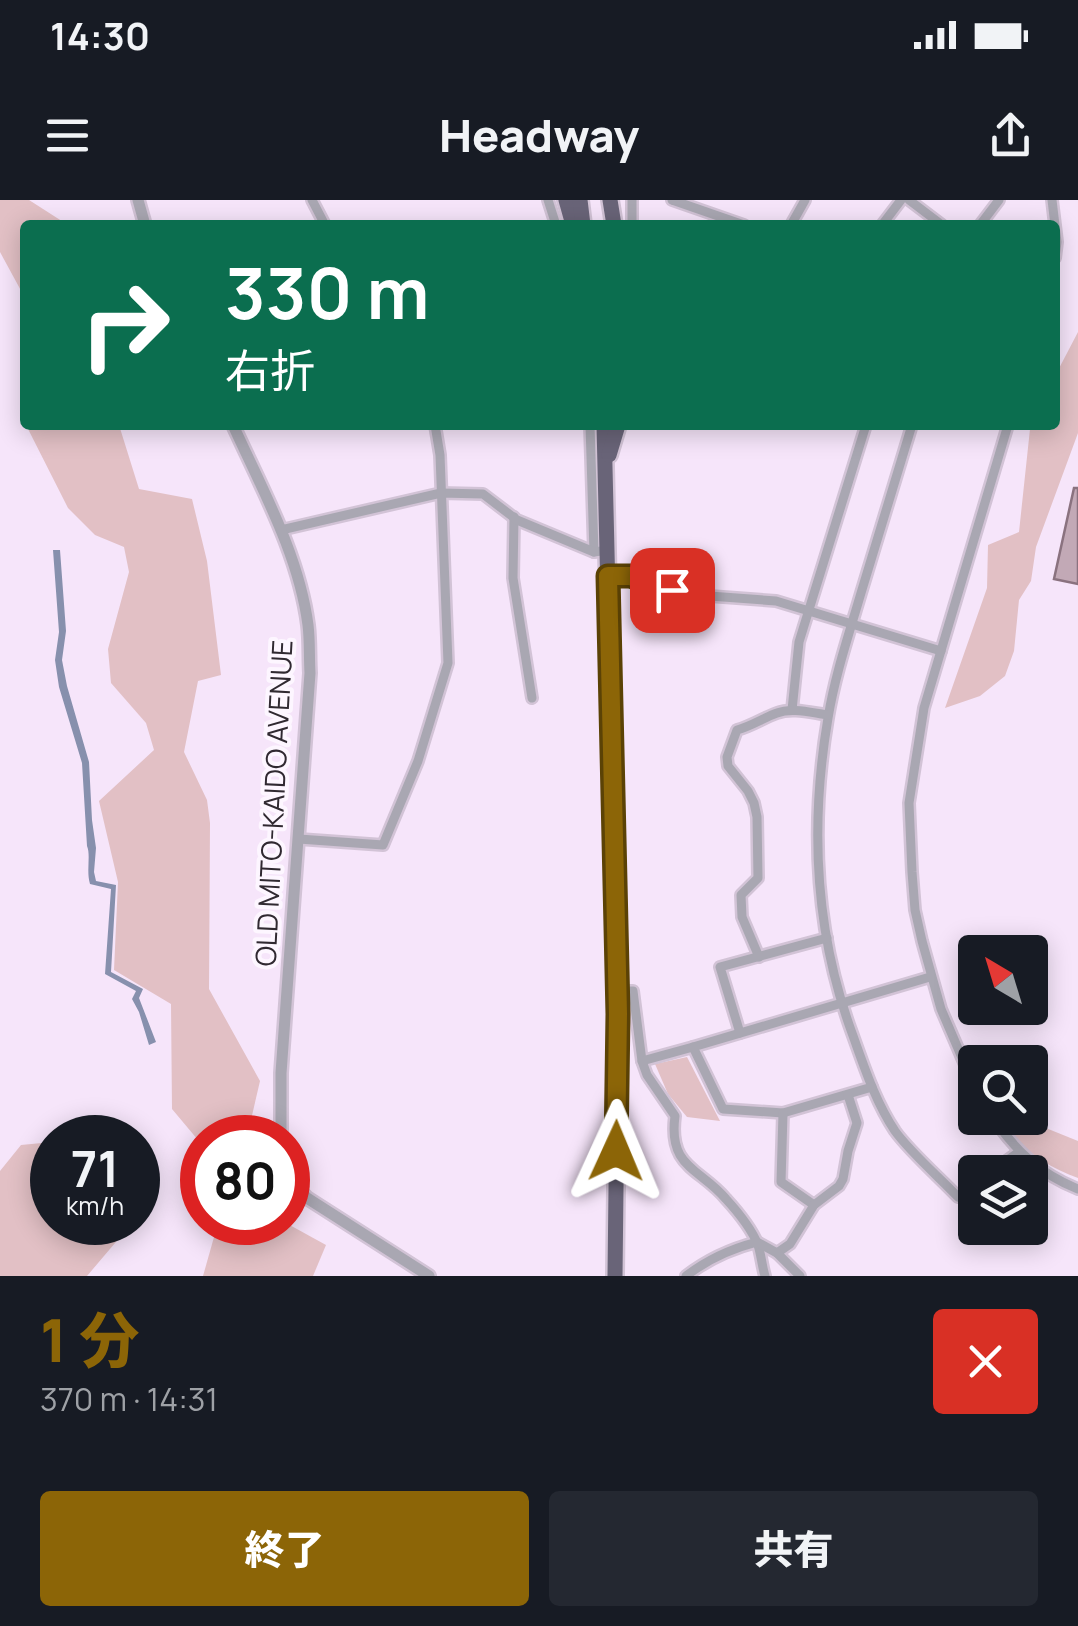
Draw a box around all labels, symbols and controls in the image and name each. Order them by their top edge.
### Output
text: 14:30 [50,9,150,61]
text: Headway [439,104,639,166]
icon: menu [40,108,95,163]
icon: share [983,108,1038,163]
text: 330 m [225,244,429,340]
icon: right [60,260,190,390]
text: 右折 [225,339,315,401]
pin [630,548,715,633]
icon: arrive [645,563,700,618]
street label: OLD MITO-KAIDO AVENUE [245,639,301,967]
north arrow [958,935,1048,1025]
map controls [958,935,1048,1245]
button: search [958,1045,1048,1135]
position arrow [564,1099,668,1203]
speed limit sign: 80 [180,1115,310,1245]
text: 71 [71,1134,119,1202]
button: layers [958,1155,1048,1245]
text: km/h [66,1188,124,1223]
text: 1 分 [40,1298,139,1380]
button: close [933,1309,1038,1414]
text: 370 m · 14:31 [40,1377,218,1421]
button: 終了 [40,1491,529,1606]
button: 共有 [549,1491,1038,1606]

